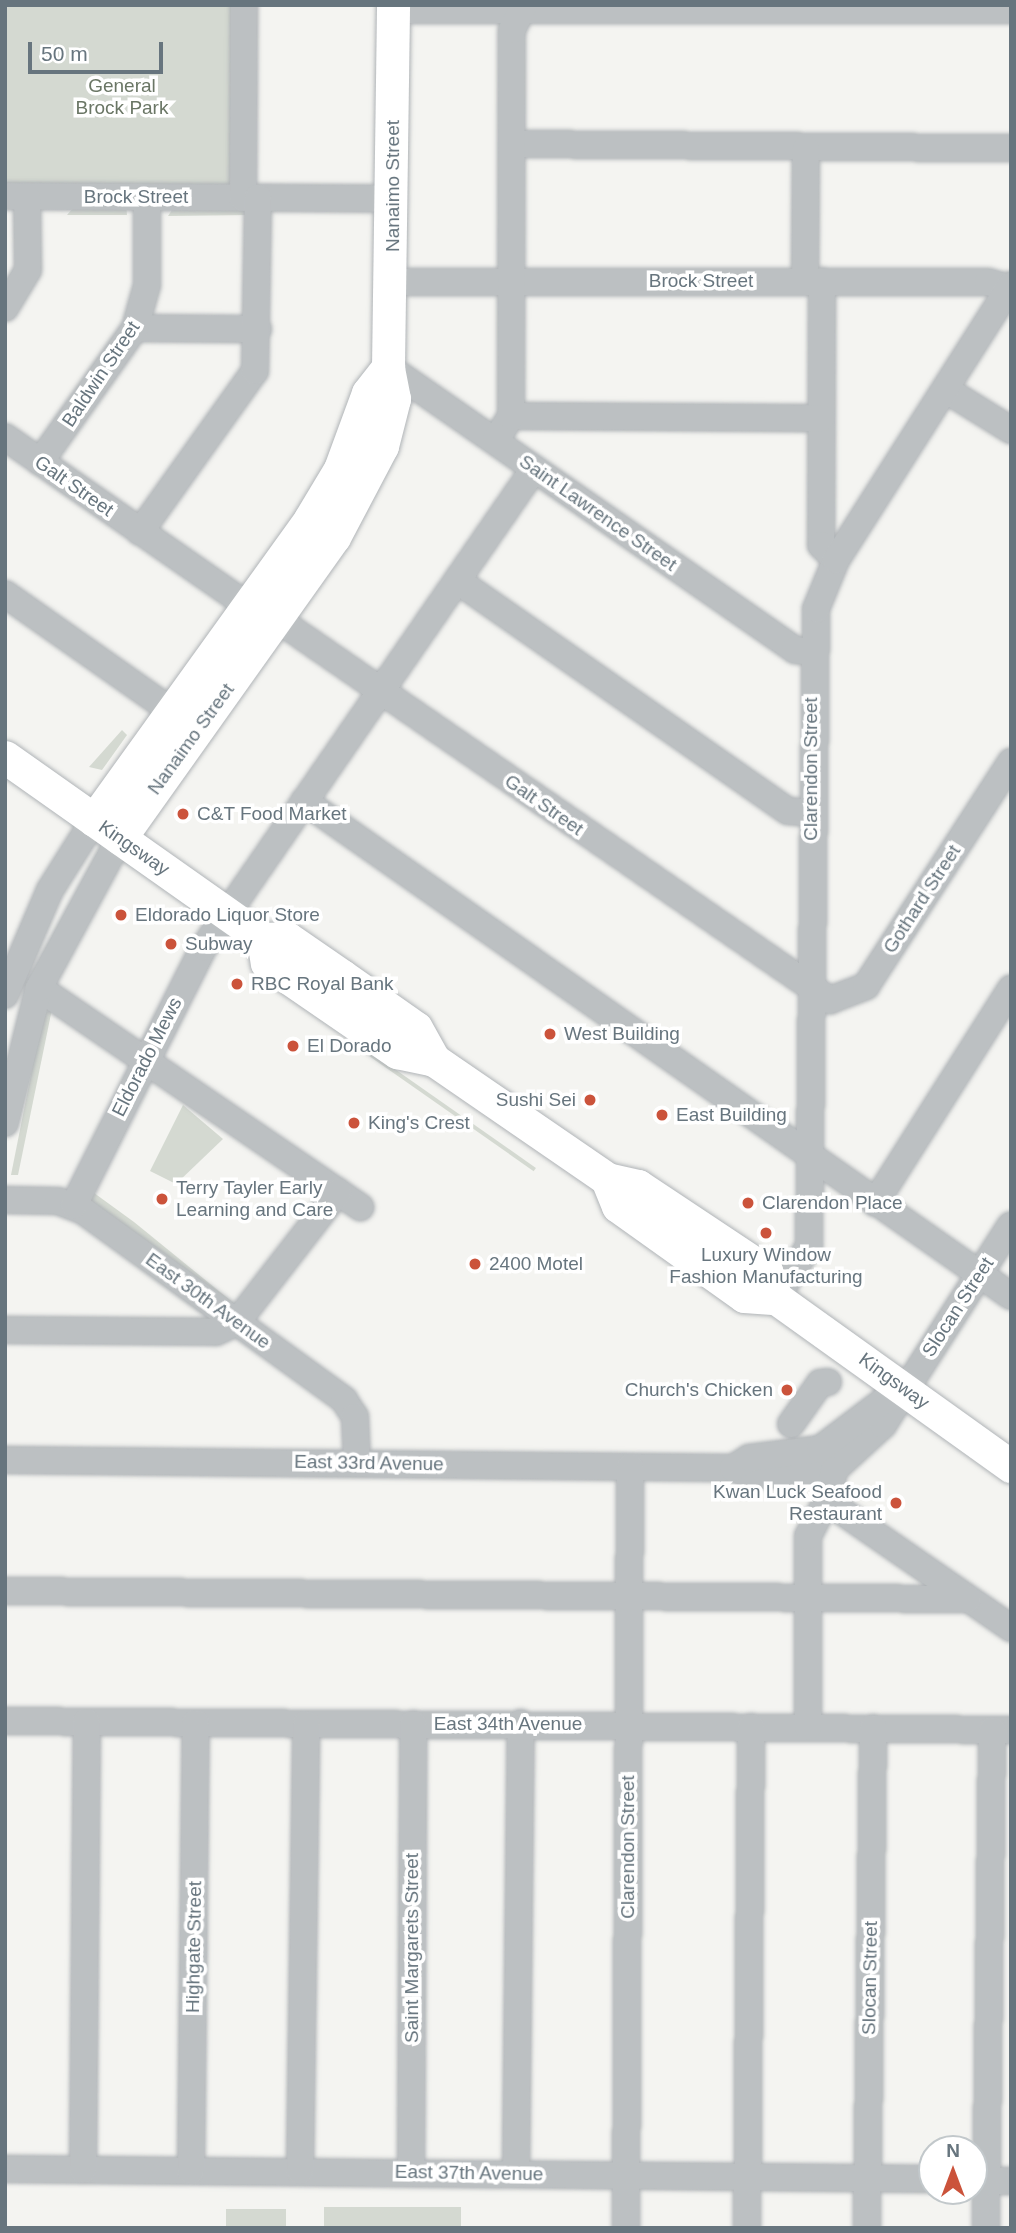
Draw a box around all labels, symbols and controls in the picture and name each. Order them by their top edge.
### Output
scale bar [32,28,166,72]
text: 50 m [41,42,88,65]
park label: General Brock Park [76,75,168,119]
street label: Nanaimo Street [382,120,404,252]
street label: Brock Street [84,186,188,208]
street label: Brock Street [649,270,753,292]
street label: Baldwin Street [57,317,145,431]
street label: Saint Lawrence Street [515,450,681,576]
street label: Galt Street [30,451,118,521]
street label: Nanaimo Street [143,679,239,799]
street label: Clarendon Street [800,697,822,841]
street label: Galt Street [500,770,588,840]
place label: C&T Food Market [197,803,347,825]
marker: C&T Food Market [175,806,191,822]
street label: Kingsway [94,815,174,881]
street label: Gothard Street [879,841,965,957]
place label: Eldorado Liquor Store [135,904,320,926]
marker: Eldorado Liquor Store [113,907,129,923]
place label: Subway [185,933,253,955]
marker: Subway [163,936,179,952]
place label: RBC Royal Bank [251,973,394,995]
marker: RBC Royal Bank [229,976,245,992]
street label: Eldorado Mews [107,993,187,1121]
place label: West Building [564,1023,680,1045]
marker: West Building [542,1026,558,1042]
place label: El Dorado [307,1035,391,1057]
marker: El Dorado [285,1038,301,1054]
place label: Sushi Sei [496,1089,576,1111]
marker: Sushi Sei [582,1092,598,1108]
place label: East Building [676,1104,787,1126]
marker: East Building [654,1107,670,1123]
place label: King's Crest [368,1112,470,1134]
marker: King's Crest [346,1115,362,1131]
place label: Terry Tayler Early Learning and Care [176,1177,333,1221]
marker: Terry Tayler Early Learning and Care [154,1191,170,1207]
place label: Clarendon Place [762,1192,902,1214]
marker: Clarendon Place [740,1195,756,1211]
marker: Luxury Window Fashion Manufacturing [758,1225,774,1241]
place label: Luxury Window Fashion Manufacturing [669,1244,863,1288]
street label: East 30th Avenue [141,1248,275,1354]
place label: 2400 Motel [489,1253,583,1275]
street label: Slocan Street [917,1253,999,1361]
marker: 2400 Motel [467,1256,483,1272]
street label: Kingsway [854,1348,934,1414]
place label: Church's Chicken [625,1379,773,1401]
marker: Church's Chicken [779,1382,795,1398]
street label: East 33rd Avenue [293,1450,445,1476]
place label: Kwan Luck Seafood Restaurant [713,1481,882,1525]
marker: Kwan Luck Seafood Restaurant [888,1495,904,1511]
street label: East 34th Avenue [433,1713,583,1735]
street label: Clarendon Street [617,1775,639,1919]
street label: Saint Margarets Street [401,1853,423,2043]
street label: Highgate Street [181,1881,207,2013]
street label: Slocan Street [858,1921,882,2035]
north arrow [918,2135,988,2205]
text: N [946,2140,960,2161]
street label: East 37th Avenue [394,2160,544,2186]

